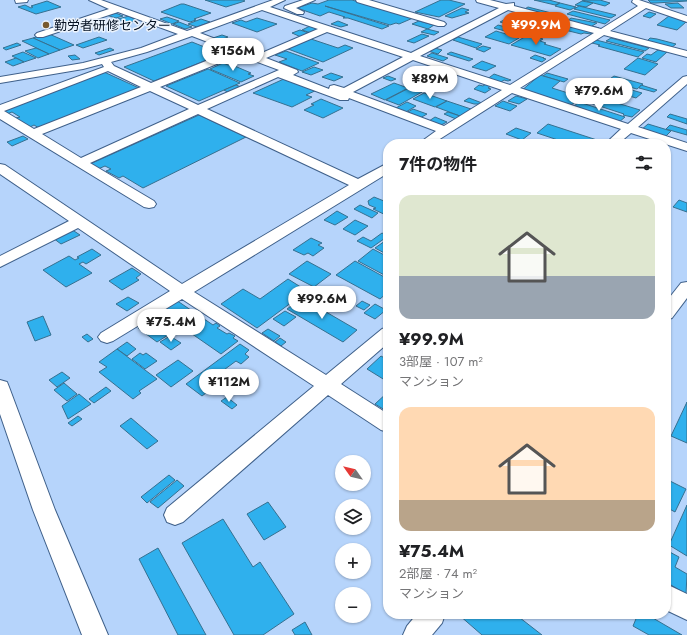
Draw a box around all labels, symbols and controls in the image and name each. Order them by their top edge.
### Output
pin: ¥99.9M [503,12,569,46]
text: ¥99.9M [511,15,561,34]
place label: 勤労者研修センター [54,16,171,35]
marker: 勤労者研修センター [41,20,51,30]
pin: ¥156M [205,38,261,72]
text: ¥156M [211,41,255,60]
pin: ¥89M [406,66,454,100]
text: ¥89M [411,69,449,88]
pin: ¥79.6M [566,78,632,112]
text: ¥79.6M [575,81,623,100]
text: 7件の物件 [399,152,477,176]
icon: filters [633,152,655,174]
icon: home [491,221,563,293]
pin: ¥99.6M [289,286,355,320]
text: ¥99.6M [297,289,347,308]
pin: ¥75.4M [138,309,204,343]
text: ¥75.4M [146,312,196,331]
text: ¥99.9M [399,327,464,351]
text: 3部屋 · 107 m² [399,352,483,371]
pin: ¥112M [201,369,257,403]
text: ¥112M [208,372,250,391]
text: マンション [399,372,464,391]
icon: home [491,433,563,505]
north arrow [335,455,371,491]
map controls [335,455,371,623]
button: layers [335,499,371,535]
text: ¥75.4M [399,539,464,563]
button: + [335,543,371,579]
text: 2部屋 · 74 m² [399,564,477,583]
text: マンション [399,584,464,603]
button: − [335,587,371,623]

